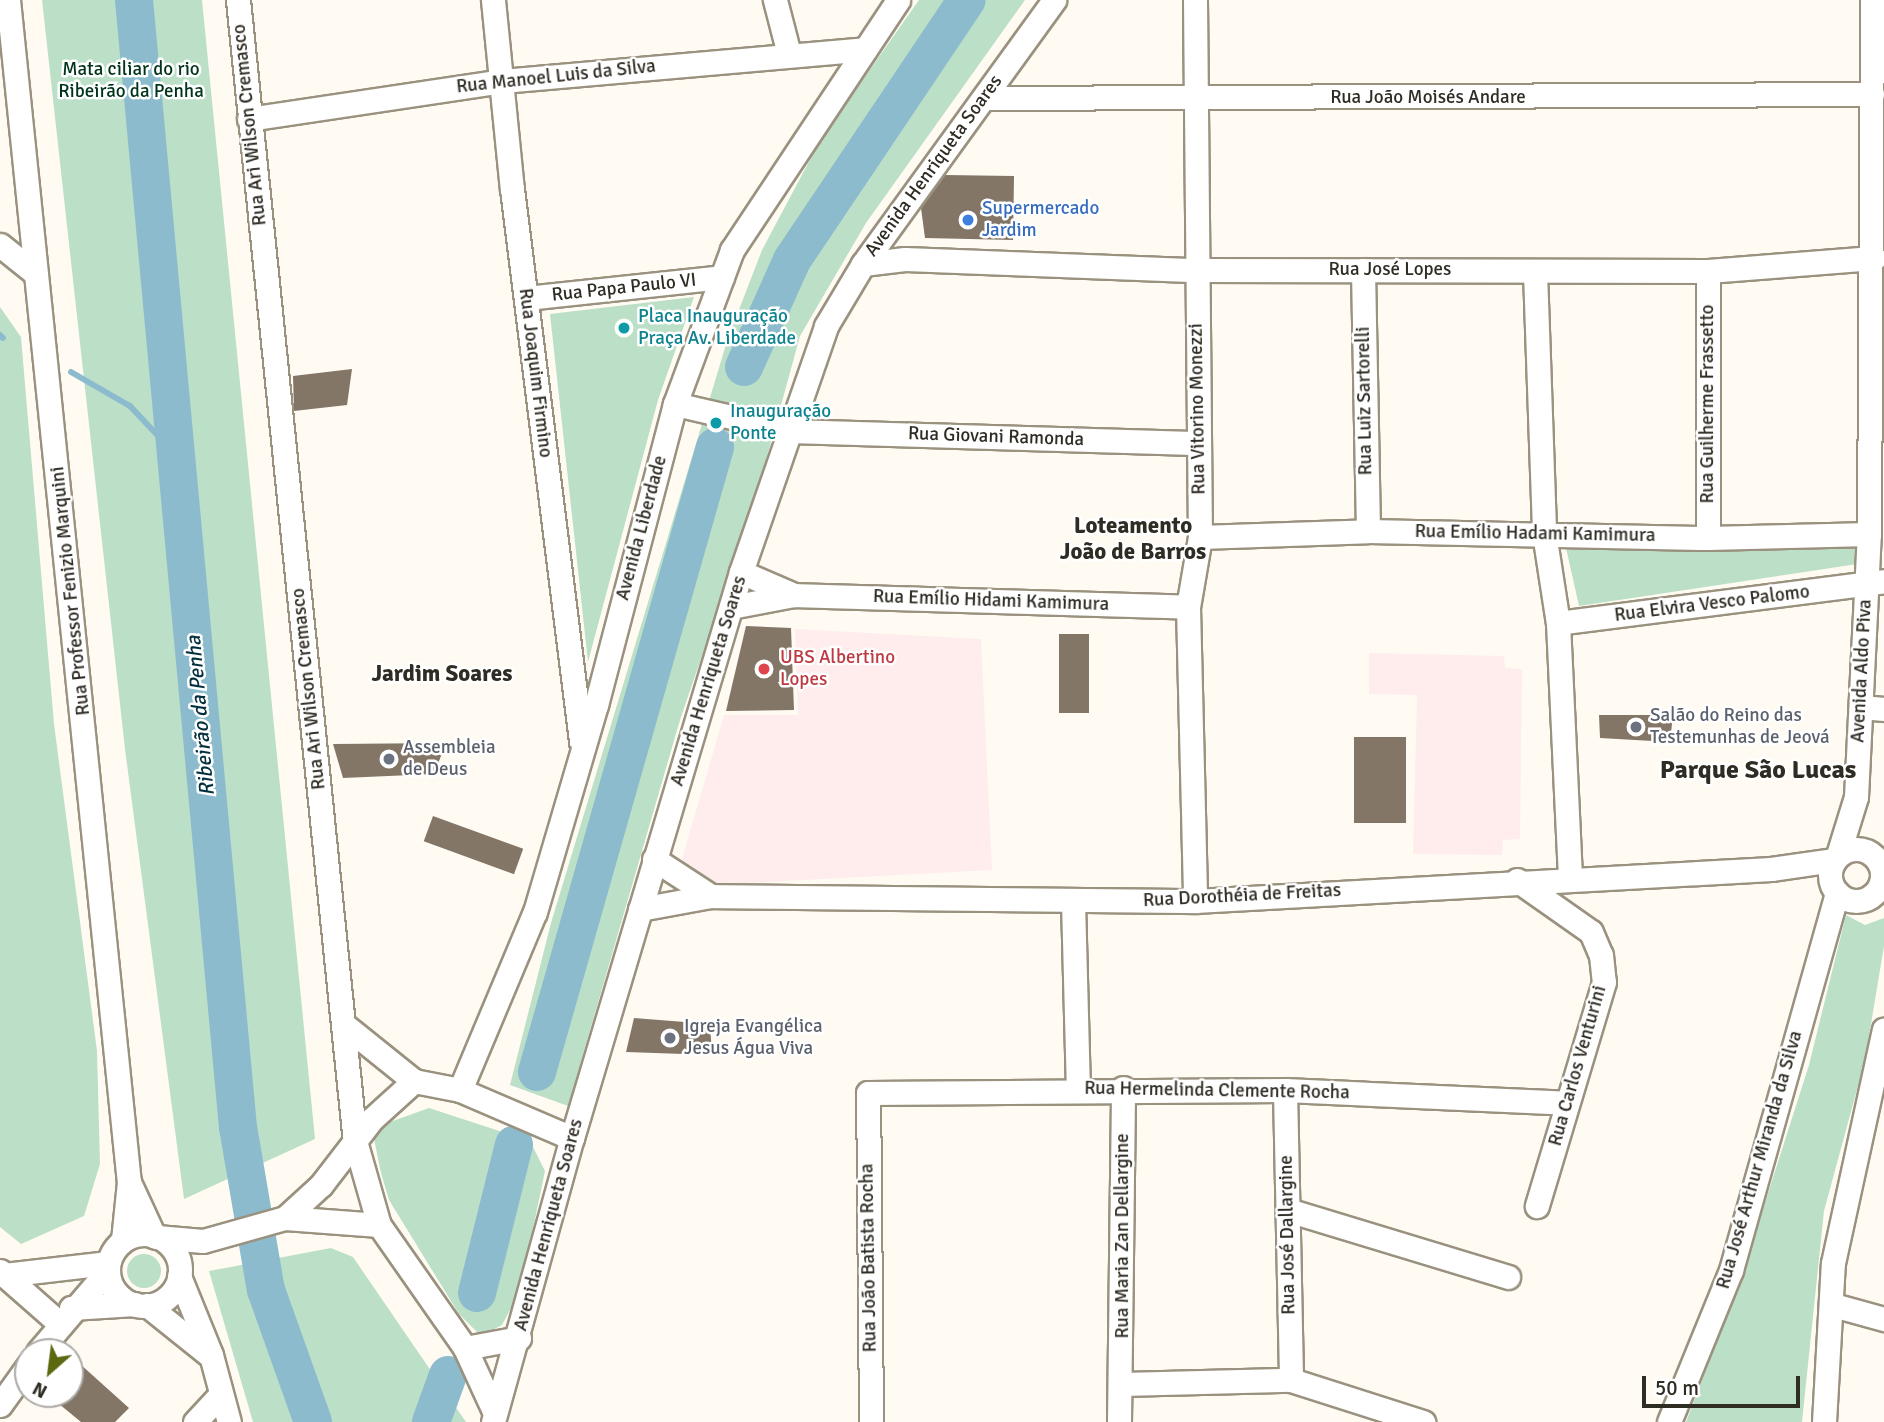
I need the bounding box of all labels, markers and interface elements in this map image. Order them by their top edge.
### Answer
street label: Rua Ari Wilson Cremasco [228,23,272,227]
street label: Rua Manoel Luis da Silva [455,55,657,99]
park label: Mata ciliar do rio Ribeirão da Penha [58,59,204,103]
street label: Avenida Henriqueta Soares [861,71,1007,261]
street label: Rua João Moisés Andare [1330,87,1526,109]
place label: Supermercado Jardim [982,198,1099,242]
marker: Supermercado Jardim [960,212,976,228]
street label: Rua José Lopes [1329,259,1451,281]
street label: Rua Papa Paulo VI [551,269,697,307]
street label: Rua Joaquim Firmino [513,287,557,459]
street label: Rua Guilherme Frassetto [1697,304,1719,504]
place label: Placa Inauguração Praça Av. Liberdade [638,306,796,350]
marker: Placa Inauguração Praça Av. Liberdade [616,320,632,336]
street label: Rua Vitorino Monezzi [1185,323,1211,495]
street label: Rua Luiz Sartorelli [1352,326,1378,476]
place label: Inauguração Ponte [730,401,831,445]
marker: Inauguração Ponte [708,415,724,431]
street label: Rua Giovani Ramonda [908,423,1084,451]
street label: Avenida Liberdade [612,453,672,603]
street label: Rua Professor Fenizio Marquini [47,465,95,717]
district label: Loteamento João de Barros [1060,512,1206,566]
street label: Rua Emílio Hadami Kamimura [1414,521,1656,547]
street label: Avenida Henriqueta Soares [666,573,752,789]
street label: Rua Elvira Vesco Palomo [1613,581,1811,627]
street label: Rua Emílio Hidami Kamimura [872,585,1110,617]
street label: Rua Ari Wilson Cremasco [287,587,331,791]
street label: Avenida Aldo Piva [1847,599,1877,743]
water label: Ribeirão da Penha [180,635,220,797]
place label: UBS Albertino Lopes [780,647,895,691]
marker: UBS Albertino Lopes [754,659,774,679]
district label: Jardim Soares [372,660,512,688]
place label: Salão do Reino das Testemunhas de Jeová [1650,705,1830,749]
marker: Salão do Reino das Testemunhas de Jeová [1628,719,1644,735]
place label: Assembleia de Deus [403,737,496,781]
marker: Assembleia de Deus [381,751,397,767]
district label: Parque São Lucas [1660,755,1856,787]
street label: Rua Dorothéia de Freitas [1142,879,1342,913]
street label: Rua Carlos Venturini [1544,983,1612,1149]
place label: Igreja Evangélica Jesus Água Viva [684,1016,823,1060]
street label: Rua José Arthur Miranda da Silva [1712,1028,1808,1292]
marker: Igreja Evangélica Jesus Água Viva [662,1030,678,1046]
street label: Rua Hermelinda Clemente Rocha [1084,1077,1350,1105]
street label: Avenida Henriqueta Soares [510,1116,588,1334]
street label: Rua Maria Zan Dellargine [1112,1133,1134,1339]
street label: Rua José Dallargine [1275,1155,1301,1315]
street label: Rua João Batista Rocha [856,1163,882,1353]
north arrow [14,1338,84,1408]
scale bar [1646,1362,1804,1406]
text: 50 m [1655,1375,1699,1401]
text: N [29,1376,52,1403]

